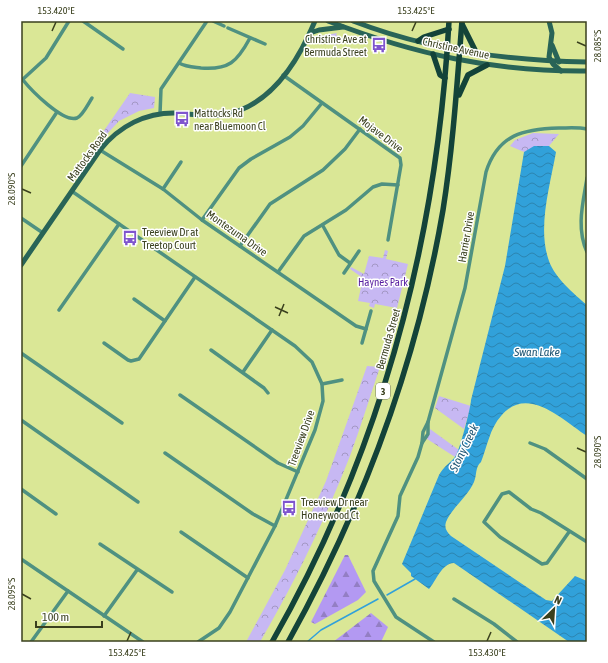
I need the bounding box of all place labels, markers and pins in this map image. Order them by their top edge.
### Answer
place label: Christine Ave at Bermuda Street [304,33,367,58]
bus stop icon: Christine Ave at Bermuda Street [370,36,388,54]
place label: Mattocks Rd near Bluemoon Cl [194,107,266,132]
bus stop icon: Mattocks Rd near Bluemoon Cl [173,110,191,128]
place label: Treeview Dr at Treetop Court [142,226,198,251]
bus stop icon: Treeview Dr at Treetop Court [121,229,139,247]
place label: Treeview Dr near Honeywood Ct [301,496,369,521]
bus stop icon: Treeview Dr near Honeywood Ct [280,499,298,517]

